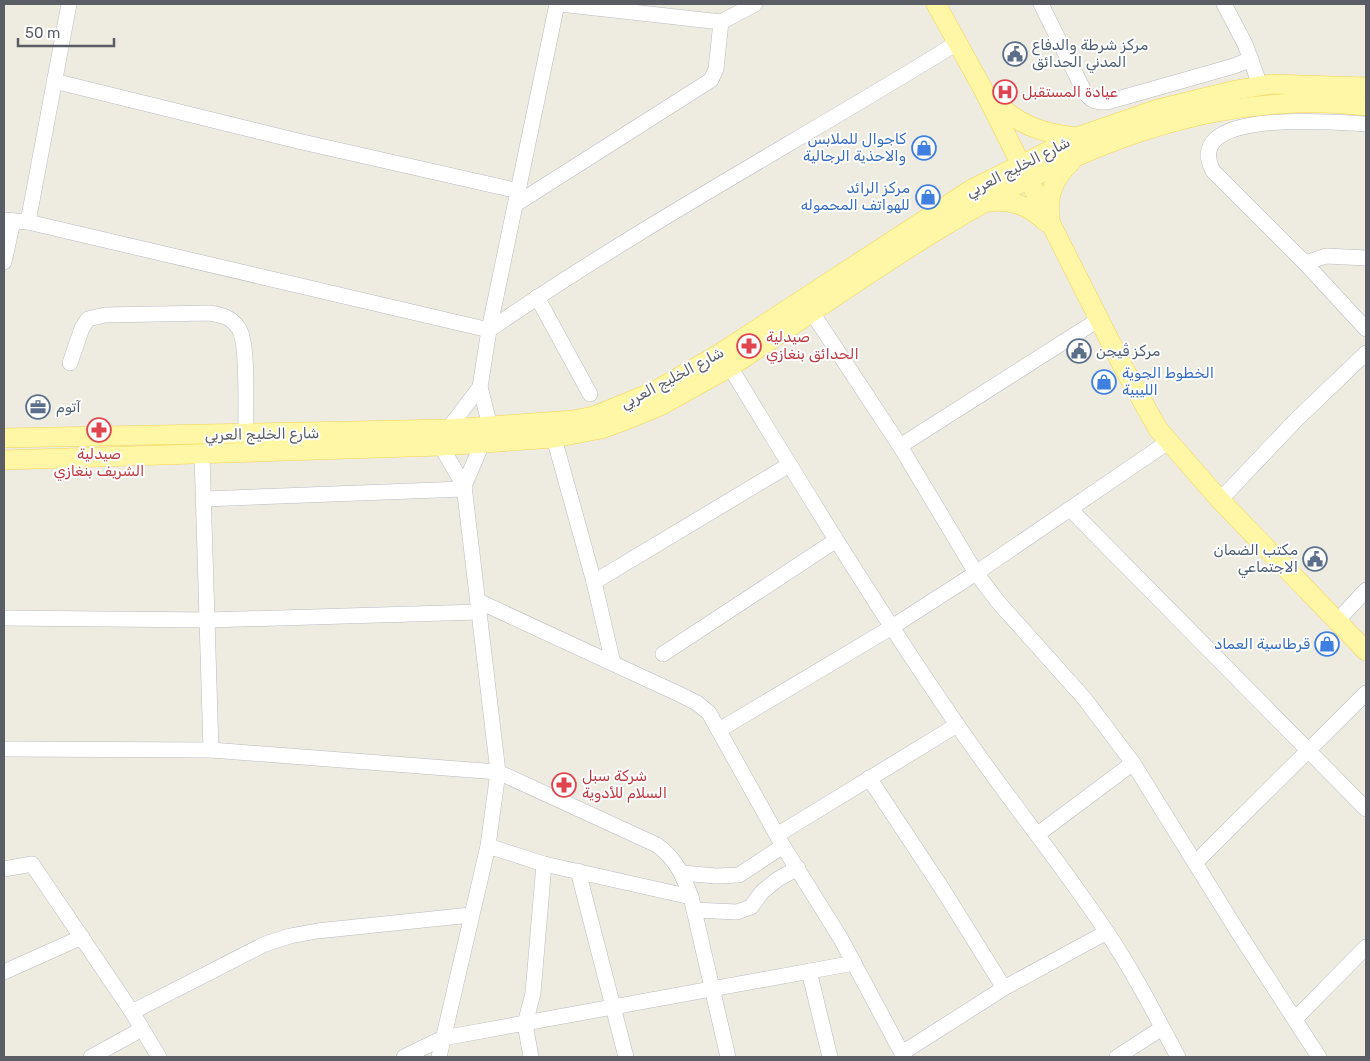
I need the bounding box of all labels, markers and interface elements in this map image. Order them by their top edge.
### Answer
scale bar [18,15,114,47]
text: 50 m [25,24,60,42]
place label: مركز شرطة والدفاع المدني الحدائق [1032,36,1148,74]
public building icon: مركز شرطة والدفاع المدني الحدائق [1002,41,1028,67]
hospital icon: عيادة المستقبل [992,79,1018,105]
place label: عيادة المستقبل [1022,83,1118,101]
place label: كاجوال للملابس والاحذية الرجالية [803,130,906,166]
street label: شارع الخليج العربي [963,133,1075,204]
shop icon: كاجوال للملابس والاحذية الرجالية [911,135,937,161]
place label: مركز الرائد للهواتف المحموله [801,179,910,214]
shop icon: مركز الرائد للهواتف المحموله [915,184,941,210]
place label: صيدلية الحدائق بنغازي [766,328,859,364]
pharmacy icon: صيدلية الحدائق بنغازي [736,333,762,359]
public building icon: مركز ڤيجن [1066,338,1092,364]
place label: مركز ڤيجن [1096,342,1160,360]
street label: شارع الخليج العربي [617,343,728,416]
place label: الخطوط الجوية الليبية [1122,364,1214,399]
shop icon: الخطوط الجوية الليبية [1091,369,1117,395]
office icon: آتوم [25,394,51,420]
place label: آتوم [56,398,81,417]
pharmacy icon: صيدلية الشريف بنغازي [86,417,112,443]
street label: شارع الخليج العربي [204,424,320,447]
place label: صيدلية الشريف بنغازي [54,445,144,481]
place label: مكتب الضمان الاجتماعي [1214,541,1298,579]
public building icon: مكتب الضمان الاجتماعي [1302,546,1328,572]
shop icon: قرطاسية العماد [1314,631,1340,657]
place label: قرطاسية العماد [1214,635,1310,653]
place label: شركة سبل السلام للأدوية [582,767,667,803]
pharmacy icon: شركة سبل السلام للأدوية [551,772,577,798]

